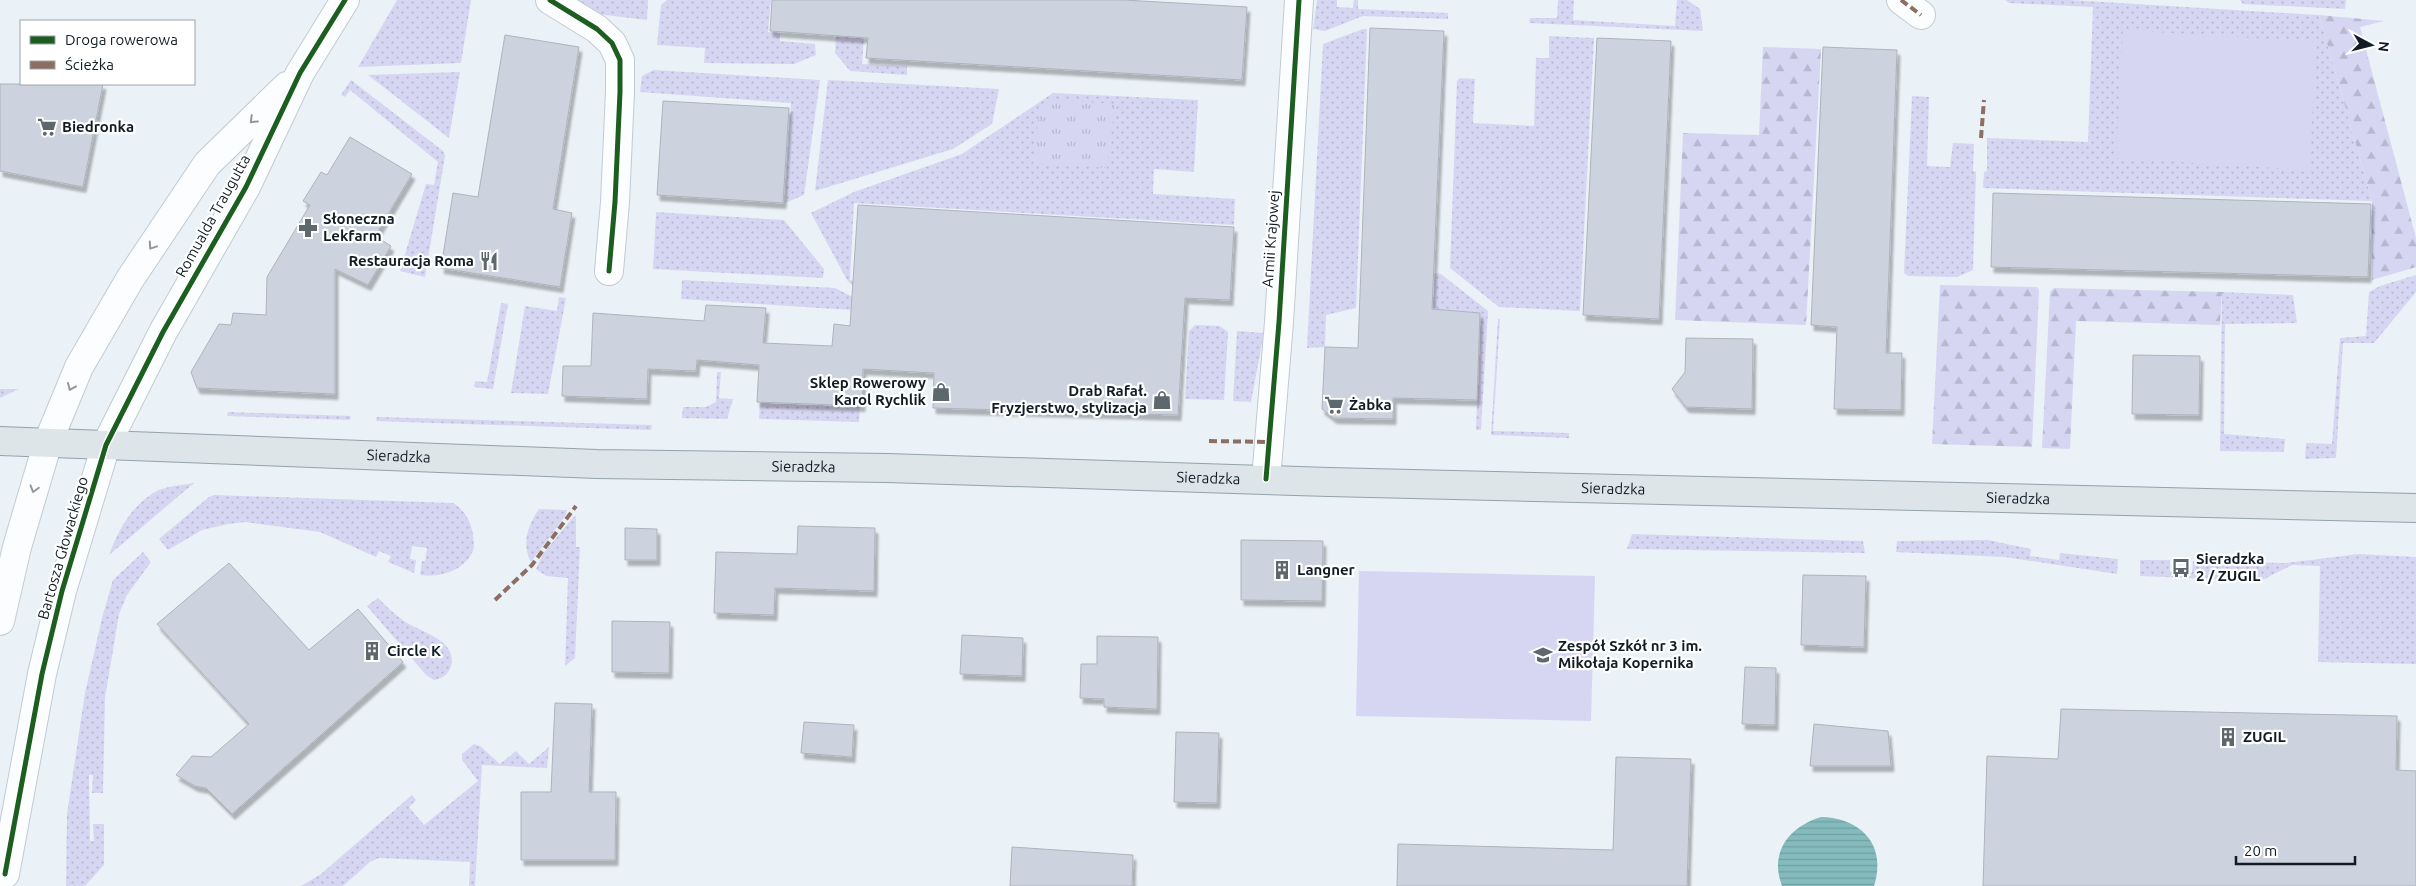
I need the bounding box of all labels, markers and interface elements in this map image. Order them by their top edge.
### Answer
legend [20,20,195,85]
north arrow [2346,20,2396,70]
text: Droga rowerowa [65,31,178,48]
text: N [2375,40,2392,53]
text: Ścieżka [65,56,114,73]
one-way arrow [249,114,258,123]
supermarket icon: Biedronka [36,116,58,138]
place label: Biedronka [62,118,134,135]
street label: Romualda Traugutta [172,151,253,280]
street label: Armii Krajowej [1259,190,1282,288]
place label: Słoneczna Lekfarm [323,210,395,244]
pharmacy icon: Słoneczna Lekfarm [297,217,319,239]
one-way arrow [149,240,158,250]
restaurant icon: Restauracja Roma [478,250,500,272]
place label: Restauracja Roma [348,252,474,269]
place label: Sklep Rowerowy Karol Rychlik [810,374,927,408]
shop icon: Sklep Rowerowy Karol Rychlik [930,381,952,403]
one-way arrow [67,382,77,391]
place label: Drab Rafał. Fryzjerstwo, stylizacja [991,382,1147,416]
shop icon: Drab Rafał. Fryzjerstwo, stylizacja [1151,389,1173,411]
supermarket icon: Żabka [1323,394,1345,416]
place label: Żabka [1349,396,1392,413]
street label: Sieradzka [366,446,431,466]
street label: Sieradzka [771,457,836,475]
street label: Sieradzka [1176,468,1241,487]
street label: Bartosza Głowackiego [34,474,91,621]
street label: Sieradzka [1581,479,1646,498]
one-way arrow [29,485,40,494]
street label: Sieradzka [1986,489,2050,507]
place label: Sieradzka 2 / ZUGIL [2196,550,2264,584]
bus stop icon: Sieradzka 2 / ZUGIL [2170,557,2192,579]
building icon: Langner [1271,559,1293,581]
place label: Langner [1297,561,1356,578]
place label: Zespół Szkół nr 3 im. Mikołaja Kopernika [1558,637,1702,671]
building icon: Circle K [361,640,383,662]
place label: Circle K [387,642,441,659]
school or university icon: Zespół Szkół nr 3 im. Mikołaja Kopernika [1532,644,1554,666]
building icon: ZUGIL [2217,726,2239,748]
place label: ZUGIL [2243,728,2286,745]
scale bar [2236,834,2355,866]
text: 20 m [2244,842,2277,859]

